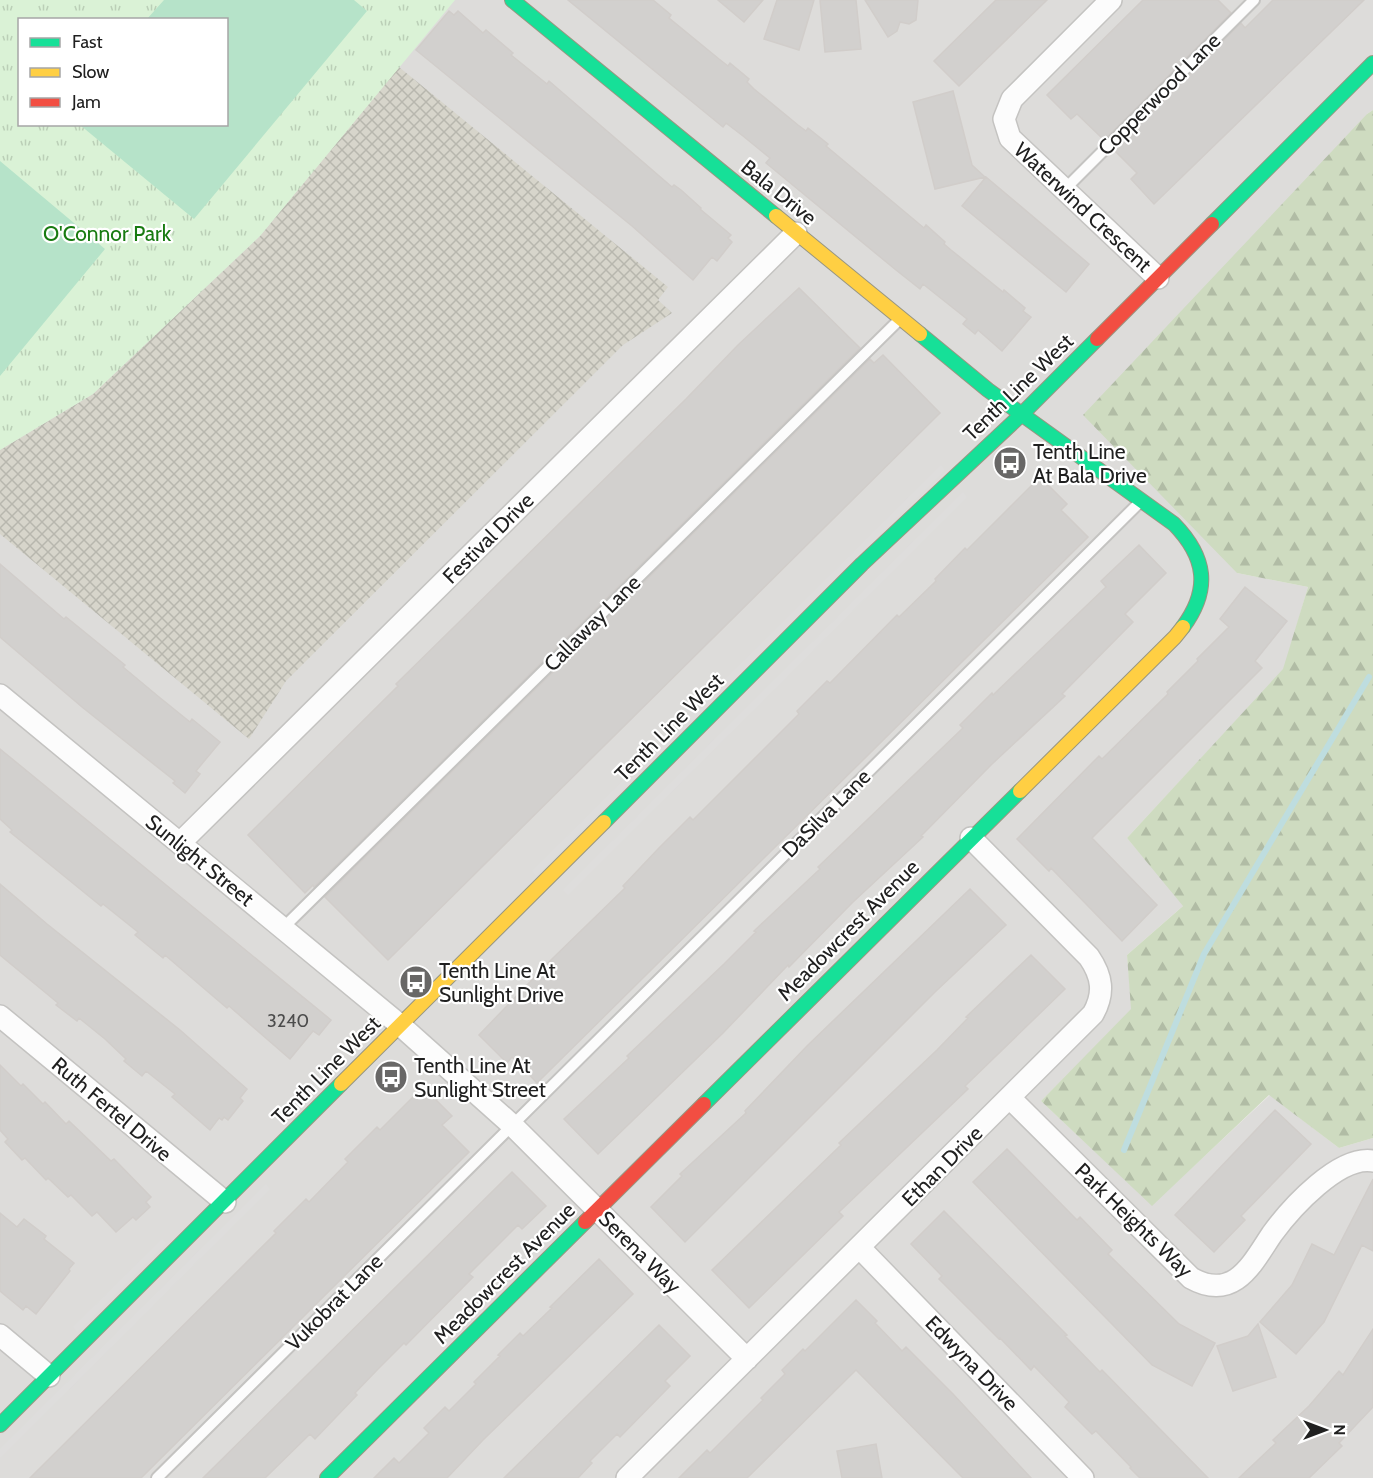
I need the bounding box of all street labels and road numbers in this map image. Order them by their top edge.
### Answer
street label: Copperwood Lane [1093,27,1226,160]
street label: Waterwind Crescent [1009,137,1157,277]
street label: Bala Drive [736,154,822,230]
street label: Tenth Line West [958,328,1078,446]
street label: Festival Drive [437,487,539,589]
street label: Callaway Lane [539,569,646,676]
street label: Tenth Line West [610,668,728,786]
street label: DaSilva Lane [777,763,876,862]
street label: Sunlight Street [141,809,259,911]
street label: Meadowcrest Avenue [772,854,924,1006]
street label: Tenth Line West [267,1011,385,1129]
street label: Ruth Fertel Drive [47,1052,177,1166]
street label: Ethan Drive [897,1120,988,1211]
street label: Park Heights Way [1070,1158,1198,1283]
street label: Meadowcrest Avenue [428,1197,580,1349]
street label: Serena Way [594,1206,687,1299]
street label: Vukobrat Lane [280,1248,388,1356]
street label: Edwyna Drive [920,1310,1024,1416]

